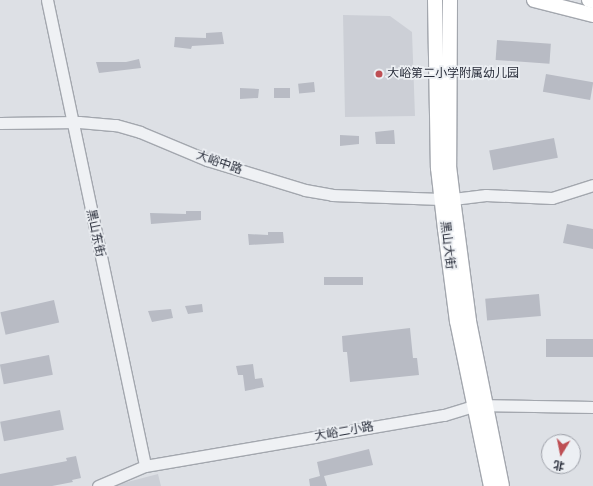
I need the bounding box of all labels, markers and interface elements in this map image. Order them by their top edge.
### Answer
place label: 大峪第二小学附属幼儿园 [387,67,519,81]
marker: 大峪第二小学附属幼儿园 [374,69,384,79]
street label: 大峪中路 [194,148,244,178]
street label: 黑山东街 [83,208,107,258]
street label: 黑山大街 [437,220,457,270]
street label: 大峪二小路 [313,420,375,444]
north arrow [541,434,581,474]
text: 北 [552,458,566,473]

